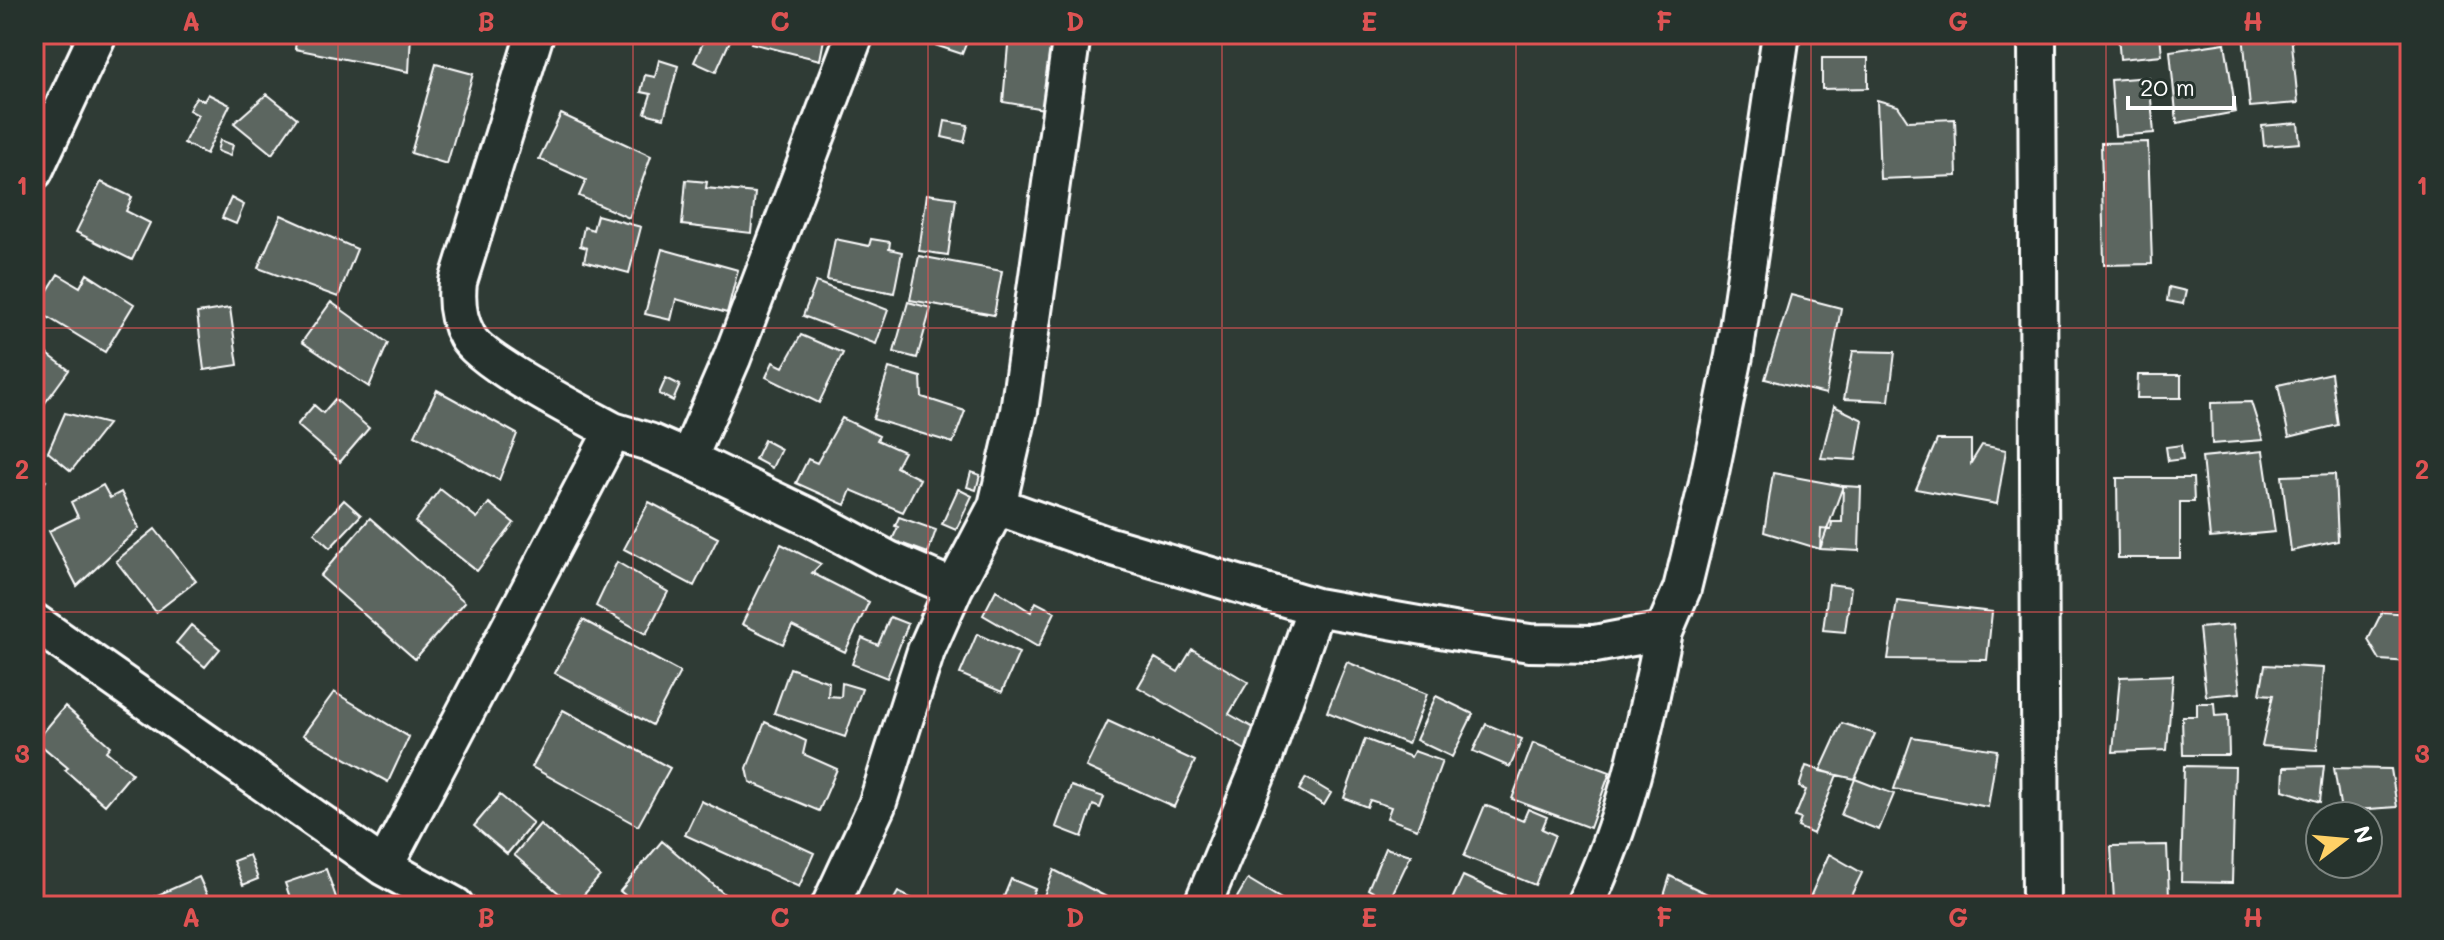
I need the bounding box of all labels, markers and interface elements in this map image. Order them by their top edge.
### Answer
text: A [182,4,200,38]
text: B [477,4,495,38]
text: C [770,4,790,38]
text: D [1066,4,1084,38]
text: E [1361,4,1377,38]
text: F [1656,4,1672,38]
text: G [1948,4,1968,38]
text: H [2243,4,2263,38]
scale bar [2128,60,2234,110]
text: 20 m [2140,71,2195,102]
text: 1 [16,168,28,202]
text: 1 [2416,168,2428,202]
text: 2 [15,452,29,486]
text: 2 [2415,452,2429,486]
text: 3 [14,736,30,770]
text: 3 [2414,736,2430,770]
north arrow [2304,800,2384,880]
text: N [2347,822,2380,846]
text: A [182,900,200,934]
text: B [477,900,495,934]
text: C [770,900,790,934]
text: D [1066,900,1084,934]
text: E [1361,900,1377,934]
text: F [1656,900,1672,934]
text: G [1948,900,1968,934]
text: H [2243,900,2263,934]

